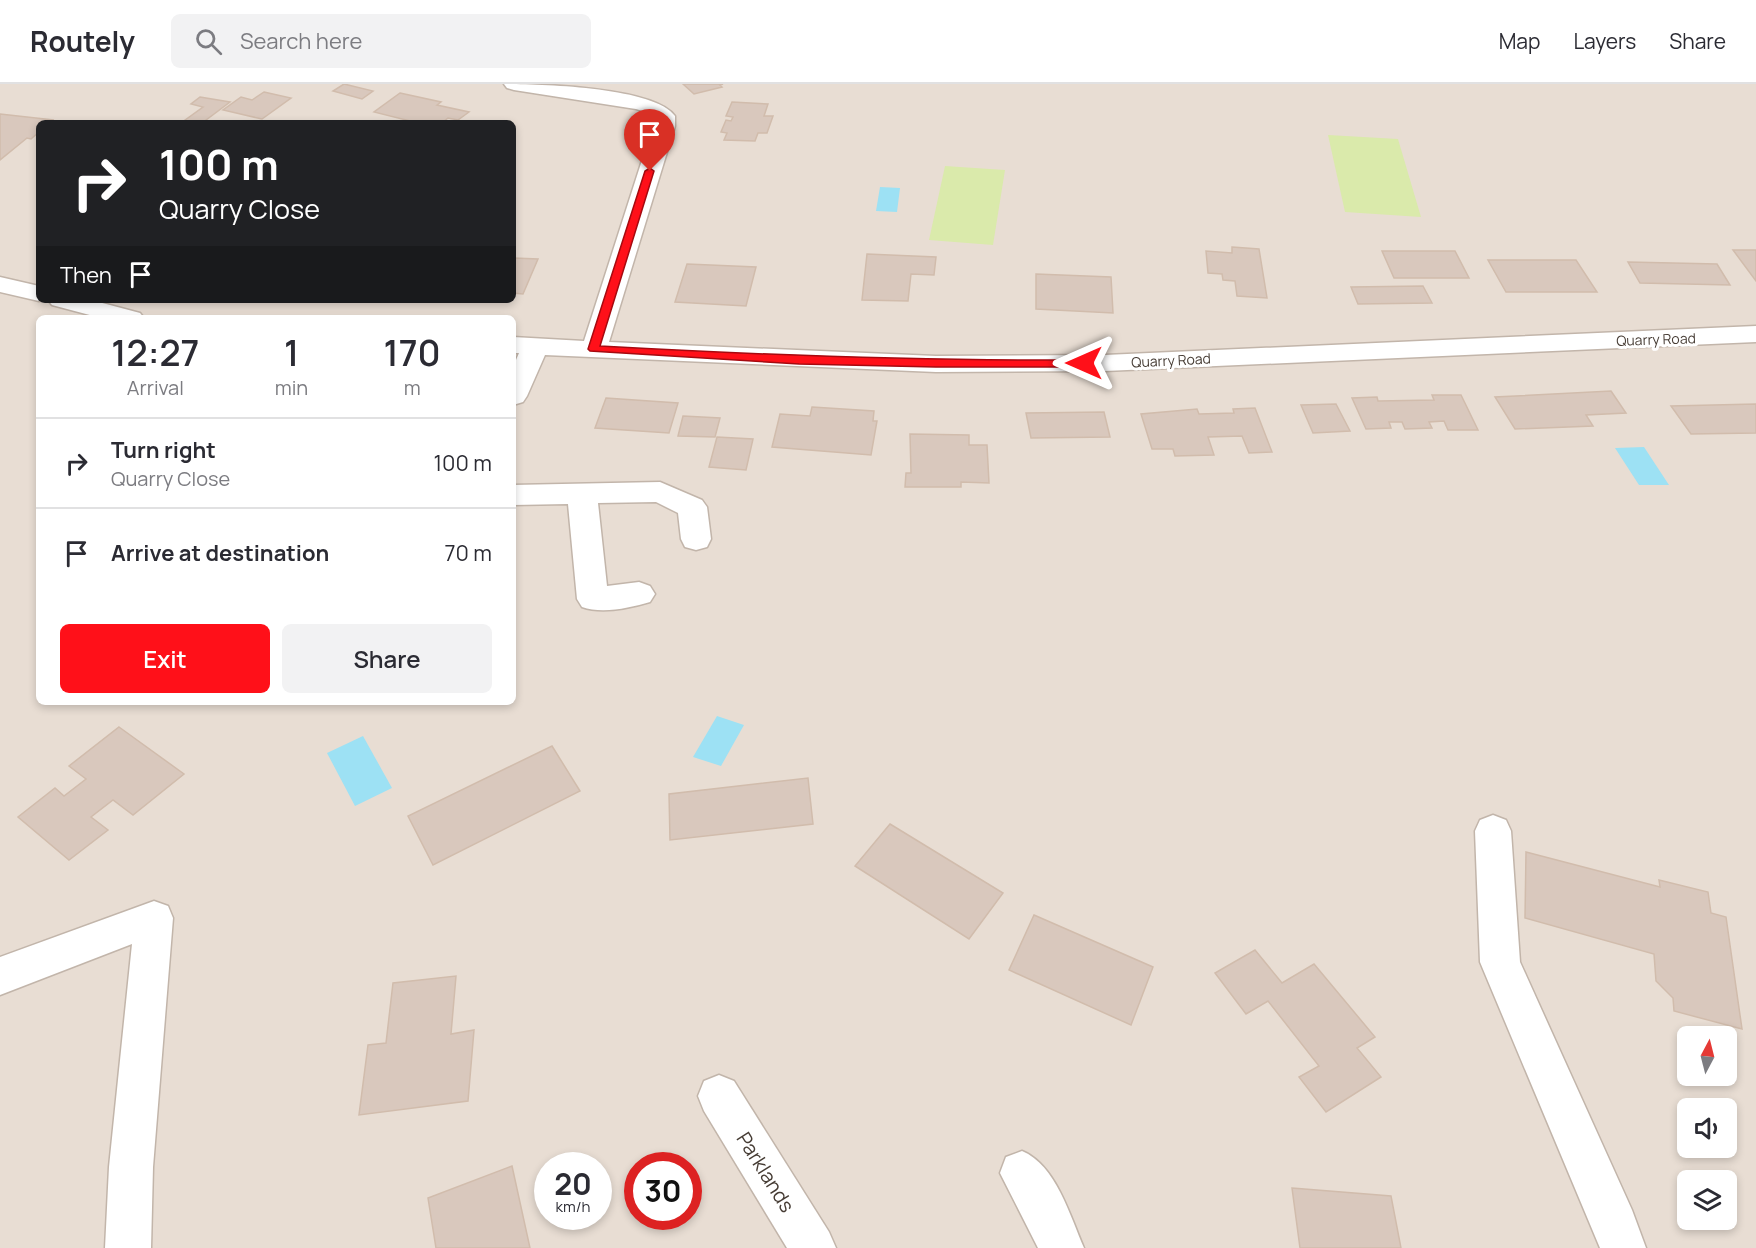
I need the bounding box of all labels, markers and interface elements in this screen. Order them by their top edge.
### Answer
search box [171,14,591,68]
text: Routely [30,22,135,60]
icon: search [192,25,225,58]
text: Search here [240,26,362,56]
text: Map [1499,27,1540,55]
text: Layers [1573,27,1636,55]
text: Share [1669,27,1726,55]
pin [624,109,675,171]
icon: arrive [633,118,666,151]
text: 100 m [159,135,279,193]
icon: right [60,144,138,222]
text: Quarry Close [159,190,320,227]
icon: arrive [124,258,157,291]
text: Then [60,260,112,290]
text: 12:27 [111,328,199,377]
text: 1 [284,328,299,377]
text: 170 [384,328,441,377]
street label: Quarry Road [1616,328,1696,350]
position arrow [1052,331,1116,395]
street label: Quarry Road [1131,348,1211,372]
text: Arrival [127,374,184,401]
text: min [275,374,308,401]
text: m [404,374,421,401]
text: Turn right [111,435,216,465]
icon: right [60,447,93,480]
text: 100 m [434,448,492,478]
text: Quarry Close [111,465,230,492]
icon: arrive [60,537,93,570]
text: Arrive at destination [111,538,329,568]
text: 70 m [444,538,492,568]
button: Exit [60,624,270,693]
button: Share [282,624,492,693]
north arrow [1677,1026,1737,1086]
map controls [1677,1026,1737,1230]
button: sound [1677,1098,1737,1158]
street label: Parklands [731,1127,801,1217]
speed limit sign: 30 [624,1152,702,1230]
text: 20 [554,1163,592,1204]
button: layers [1677,1170,1737,1230]
text: km/h [556,1196,590,1217]

